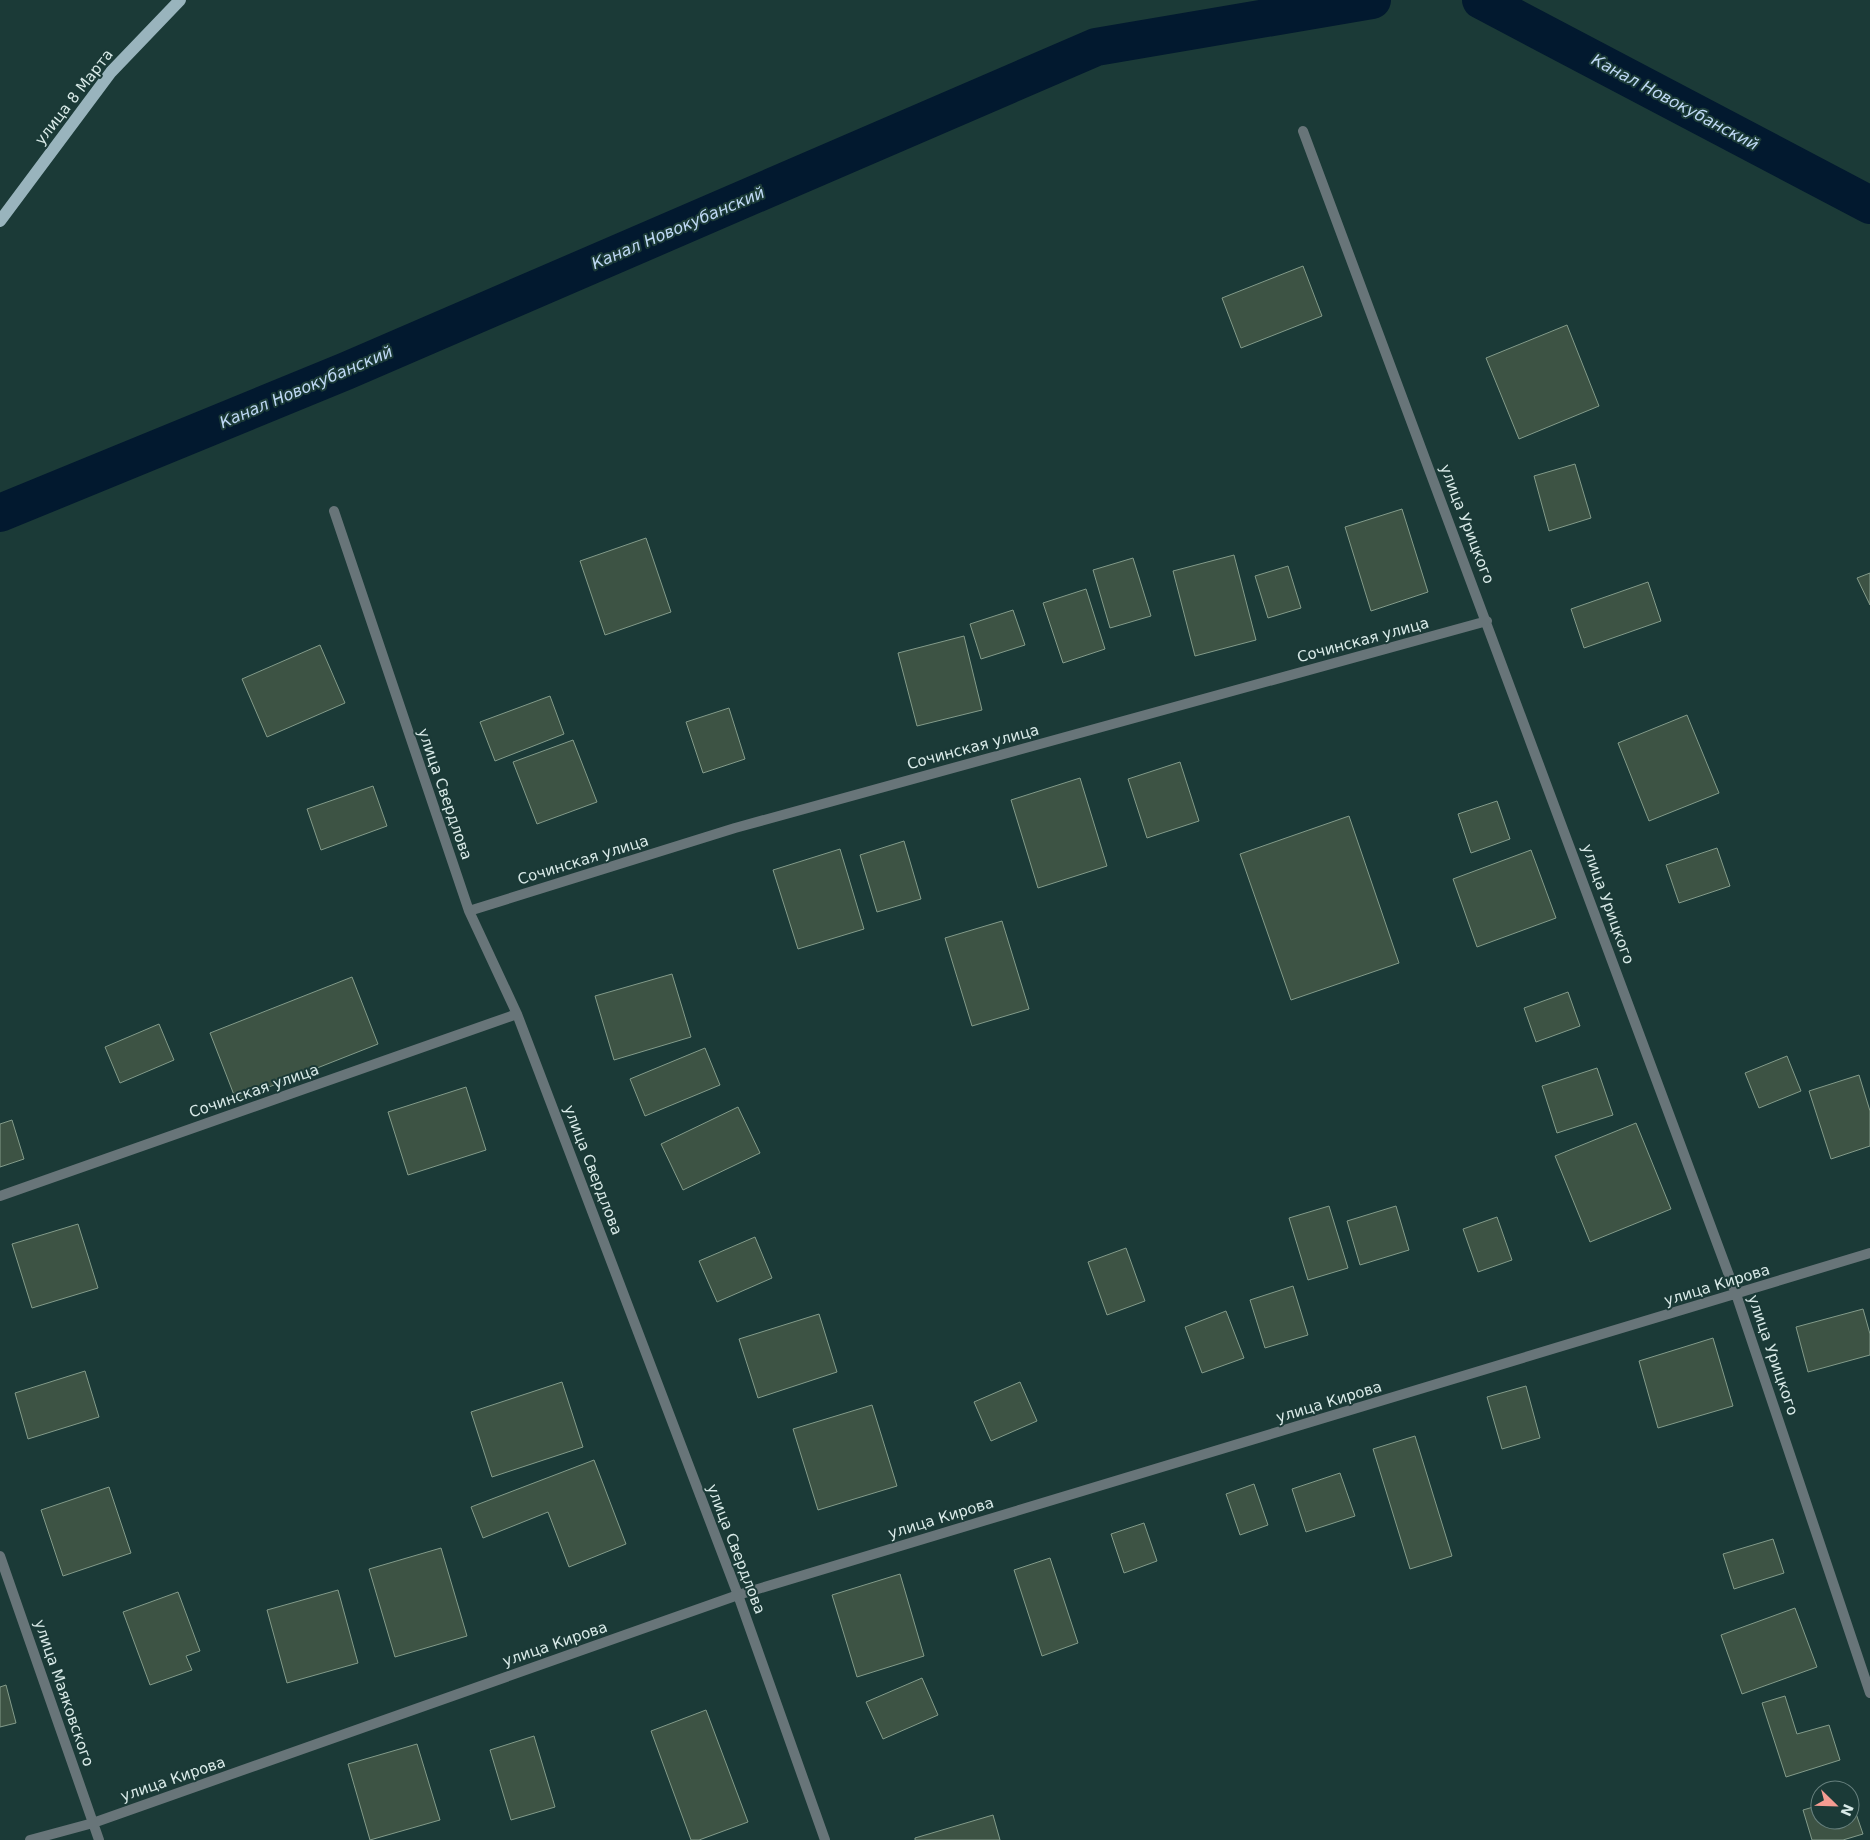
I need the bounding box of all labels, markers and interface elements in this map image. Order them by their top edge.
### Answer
street label: улица 8 Марта [31,46,117,148]
water label: Канал Новокубанский [1588,50,1762,154]
water label: Канал Новокубанский [589,183,767,273]
water label: Канал Новокубанский [217,342,395,432]
street label: улица Урицкого [1436,462,1498,586]
street label: Сочинская улица [1295,614,1431,666]
street label: Сочинская улица [905,721,1041,773]
street label: улица Свердлова [414,726,476,862]
street label: Сочинская улица [515,832,651,888]
street label: улица Урицкого [1578,842,1638,966]
street label: Сочинская улица [187,1060,321,1122]
street label: улица Свердлова [560,1103,626,1237]
street label: улица Кирова [1662,1260,1772,1310]
street label: улица Урицкого [1744,1292,1802,1418]
street label: улица Кирова [1274,1377,1384,1427]
street label: улица Свердлова [703,1482,769,1616]
street label: улица Кирова [886,1493,996,1543]
street label: улица Маяковского [30,1617,98,1769]
street label: улица Кирова [500,1618,610,1670]
street label: улица Кирова [118,1753,228,1805]
north arrow [1810,1780,1860,1830]
text: N [1837,1802,1857,1819]

